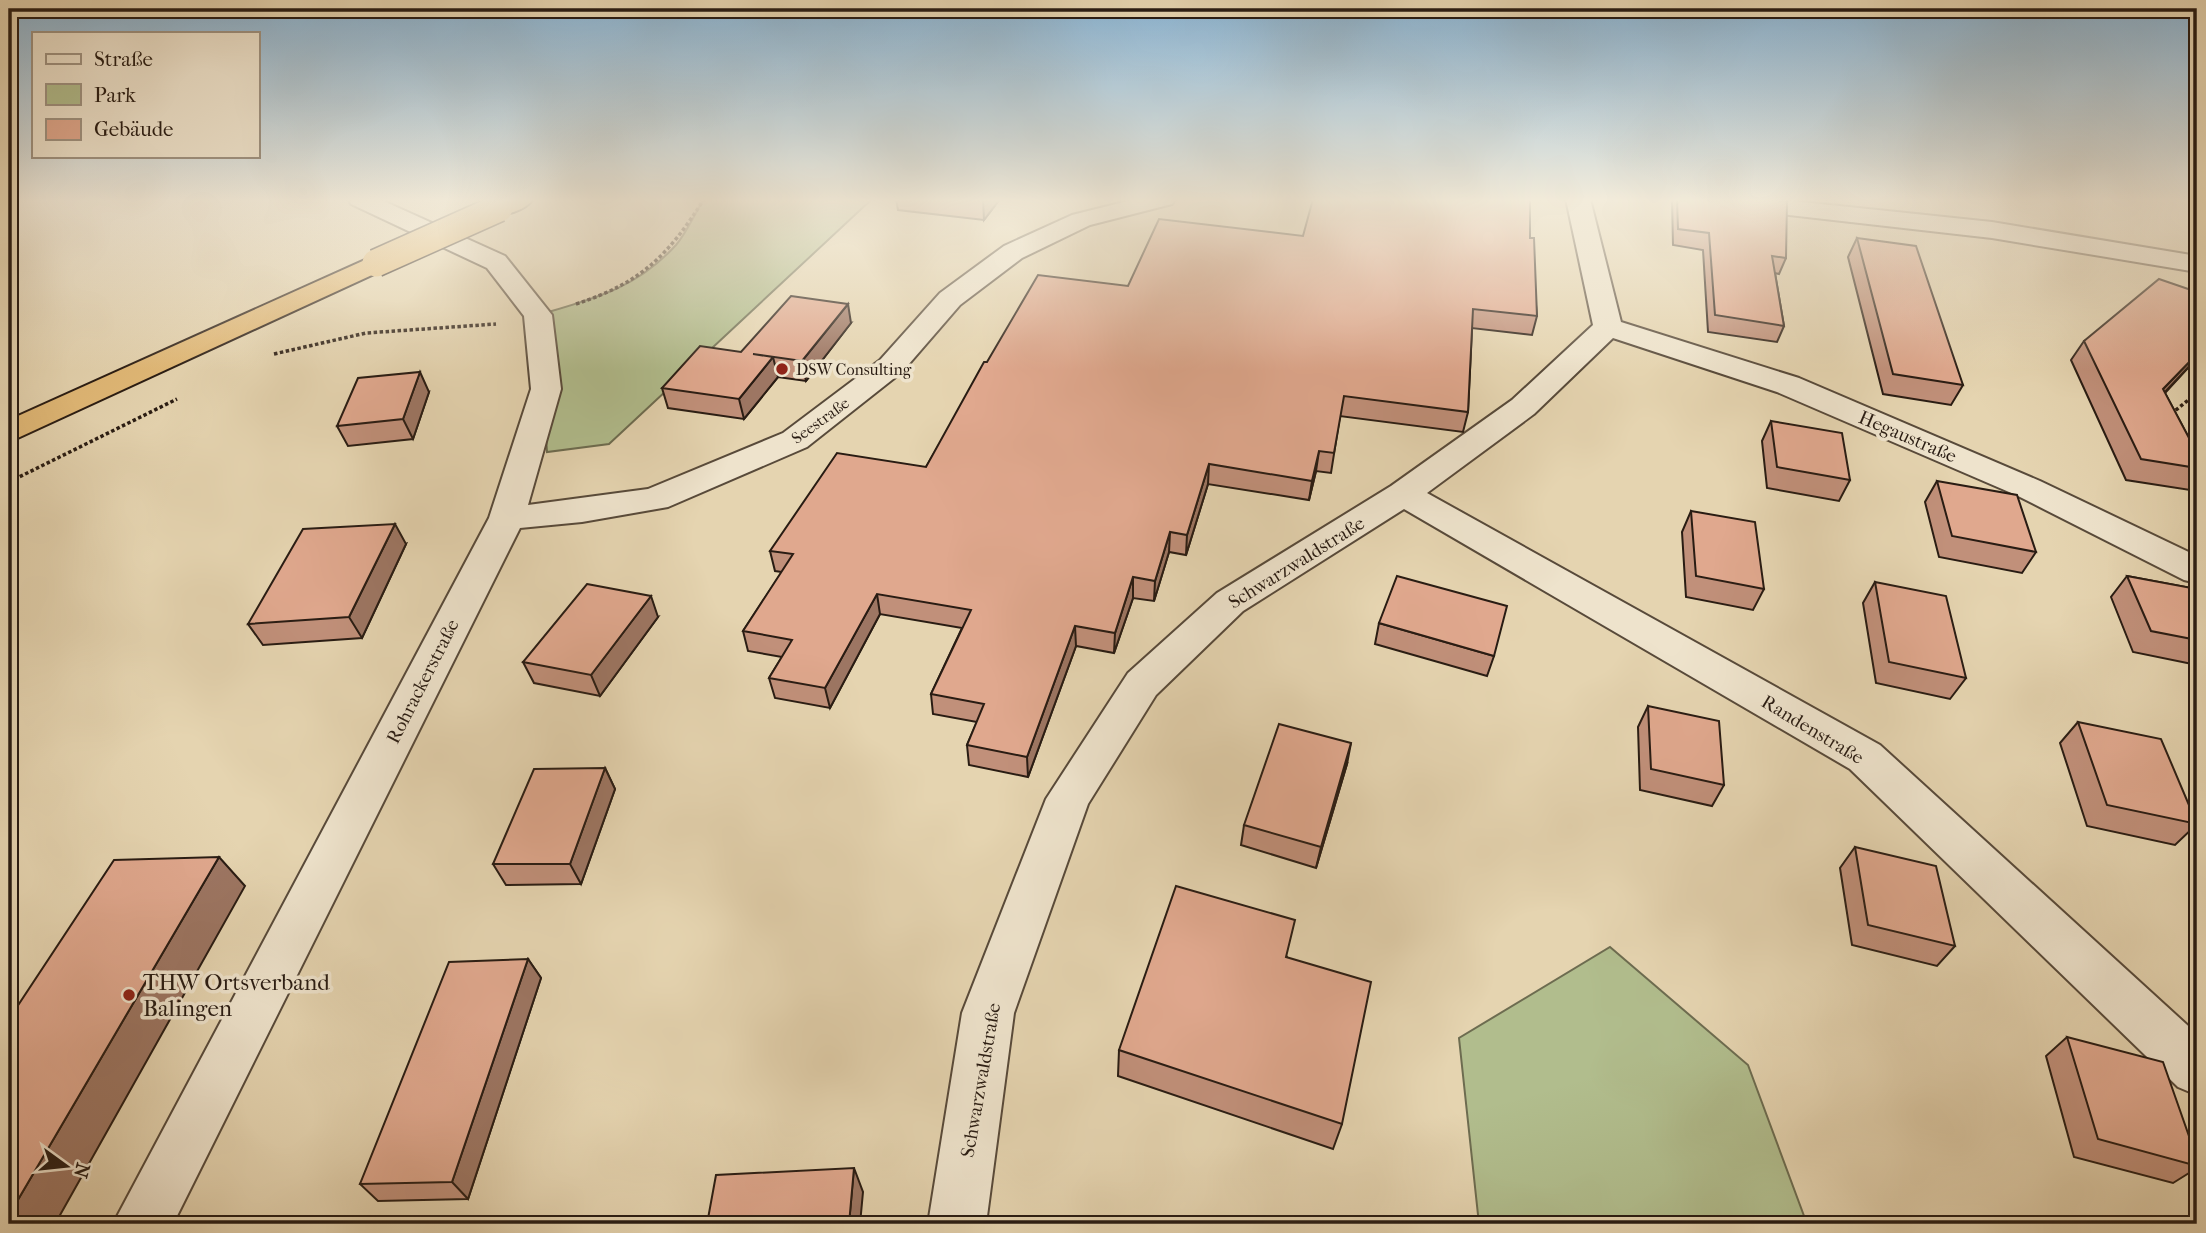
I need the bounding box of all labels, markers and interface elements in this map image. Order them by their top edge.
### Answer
legend [32,32,259,158]
text: Straße [94,47,153,71]
text: Park [94,83,136,107]
text: Gebäude [94,117,174,141]
place label: DSW Consulting [796,360,912,379]
marker: DSW Consulting [774,361,790,377]
street label: Seestraße [788,393,853,448]
street label: Hegaustraße [1855,406,1960,467]
street label: Schwarzwaldstraße [1224,512,1369,614]
street label: Rohrackerstraße [382,616,464,747]
street label: Randenstraße [1757,691,1867,769]
place label: THW Ortsverband Balingen [143,969,330,1022]
marker: THW Ortsverband Balingen [121,987,137,1003]
street label: Schwarzwaldstraße [957,1001,1005,1159]
north arrow [32,1132,102,1202]
text: N [69,1160,94,1181]

